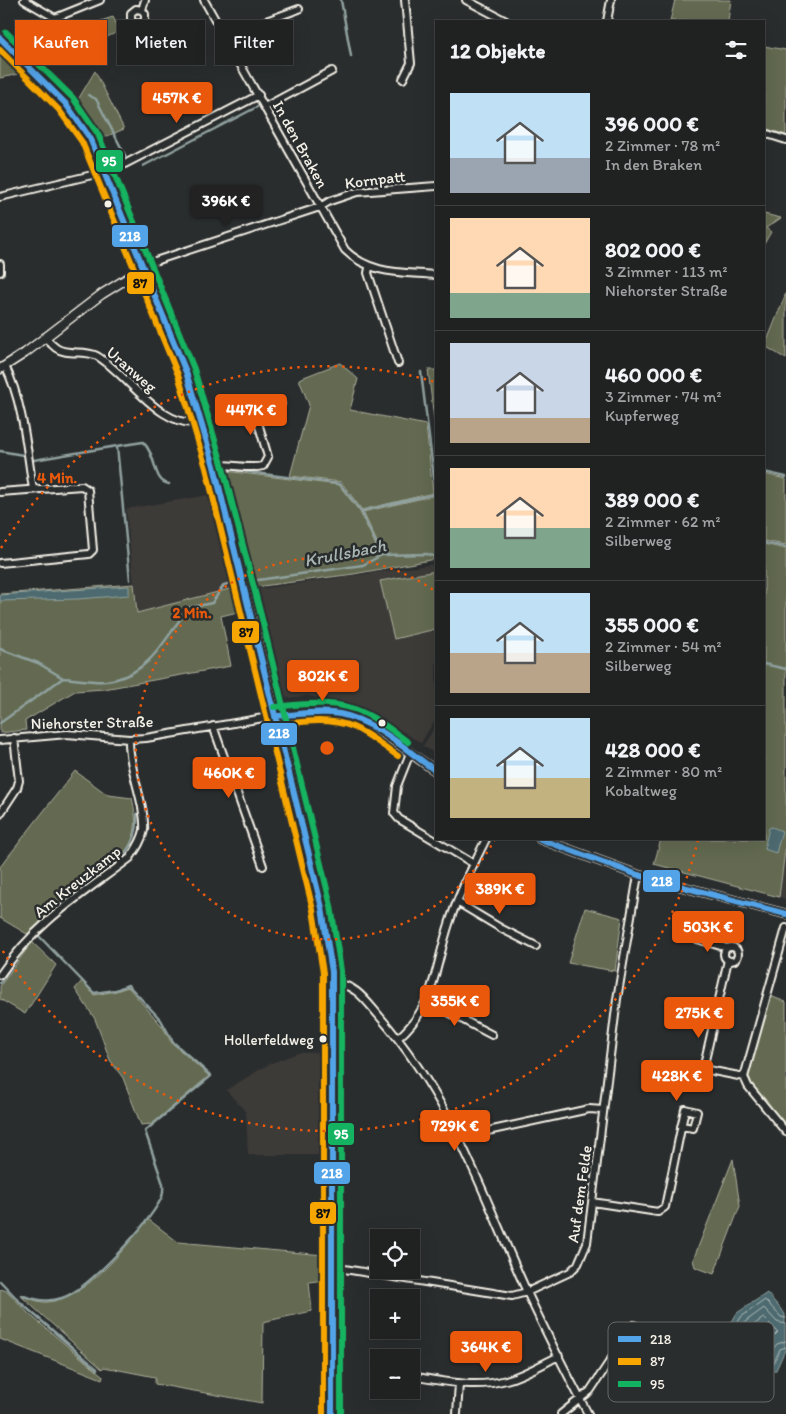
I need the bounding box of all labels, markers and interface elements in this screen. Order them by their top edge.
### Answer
chip: Kaufen [15,20,107,65]
chip: Mieten [117,20,205,65]
chip: Filter [215,20,293,65]
icon: filters [722,36,750,64]
text: 12 Objekte [450,38,546,63]
pin: 457K € [136,82,218,124]
text: 457K € [153,88,201,107]
street label: In den Braken [269,97,332,191]
text: 396 000 € [605,111,699,136]
icon: home [490,113,550,173]
text: 2 Zimmer · 78 m² [605,136,720,155]
line badge: 95 [95,149,124,173]
text: 95 [102,153,117,170]
text: In den Braken [605,155,702,174]
street label: Kornpatt [344,166,406,193]
pin: 396K € [185,184,267,227]
text: 396K € [202,191,250,210]
unlabelled marker [103,199,113,209]
line badge: 218 [111,224,149,248]
text: 218 [119,228,141,245]
text: 802 000 € [605,237,701,262]
icon: home [490,238,550,298]
text: 3 Zimmer · 113 m² [605,262,727,281]
line badge: 87 [126,271,155,295]
text: 87 [133,275,147,292]
text: Niehorster Straße [605,281,728,300]
street label: Uranweg [103,342,161,397]
text: 460 000 € [605,362,702,387]
icon: home [490,363,550,423]
text: 3 Zimmer · 74 m² [605,387,721,406]
pin: 447K € [210,394,292,436]
text: 447K € [226,400,276,419]
text: Kupferweg [605,406,679,425]
text: 4 Min. [37,469,77,487]
text: 389 000 € [605,487,699,512]
icon: home [490,488,550,548]
text: 2 Zimmer · 62 m² [605,512,720,531]
text: Silberweg [605,531,672,550]
water label: Krullsbach [302,534,388,572]
text: 2 Min. [172,604,212,622]
text: 355 000 € [605,612,699,637]
icon: home [490,613,550,673]
line badge: 87 [231,620,260,644]
text: 87 [239,624,253,641]
text: 2 Zimmer · 54 m² [605,637,722,656]
text: Silberweg [605,656,672,675]
pin: 802K € [282,660,364,702]
text: 802K € [298,666,348,685]
street label: Niehorster Straße [31,712,154,733]
unlabelled marker [377,718,387,728]
line badge: 218 [260,722,298,746]
text: 218 [268,725,290,742]
text: 428 000 € [605,737,700,762]
icon: home [490,738,550,798]
centre of rings [318,739,336,757]
pin: 460K € [188,756,270,799]
text: 2 Zimmer · 80 m² [605,762,722,781]
text: 460K € [204,763,254,782]
text: Kobaltweg [605,781,677,800]
street label: Am Kreuzkamp [30,842,125,921]
line badge: 218 [642,869,681,893]
pin: 389K € [459,872,541,915]
text: 218 [651,873,673,890]
text: 389K € [476,879,524,898]
pin: 503K € [667,910,749,953]
text: 503K € [683,917,733,936]
pin: 355K € [414,984,496,1027]
text: 355K € [431,991,479,1010]
pin: 275K € [658,996,740,1039]
text: 275K € [675,1003,723,1022]
place label: Hollerfeldweg [224,1031,314,1049]
marker: Hollerfeldweg [318,1034,328,1044]
pin: 428K € [636,1060,718,1102]
text: 428K € [652,1066,702,1085]
pin: 729K € [414,1110,496,1152]
text: 729K € [431,1116,479,1135]
line badge: 95 [327,1122,355,1146]
text: 95 [334,1126,349,1143]
street label: Auf dem Felde [563,1144,596,1244]
line badge: 218 [313,1161,351,1185]
text: 218 [321,1165,343,1182]
line badge: 87 [309,1201,337,1225]
text: 87 [316,1205,330,1222]
map controls [370,1229,420,1399]
button: locate [370,1229,420,1279]
button: + [370,1289,420,1339]
legend [608,1322,774,1402]
pin: 364K € [445,1330,527,1373]
text: 218 [650,1331,672,1348]
text: 364K € [461,1337,511,1356]
button: − [370,1349,420,1399]
text: 87 [650,1353,665,1370]
text: 95 [650,1376,665,1393]

